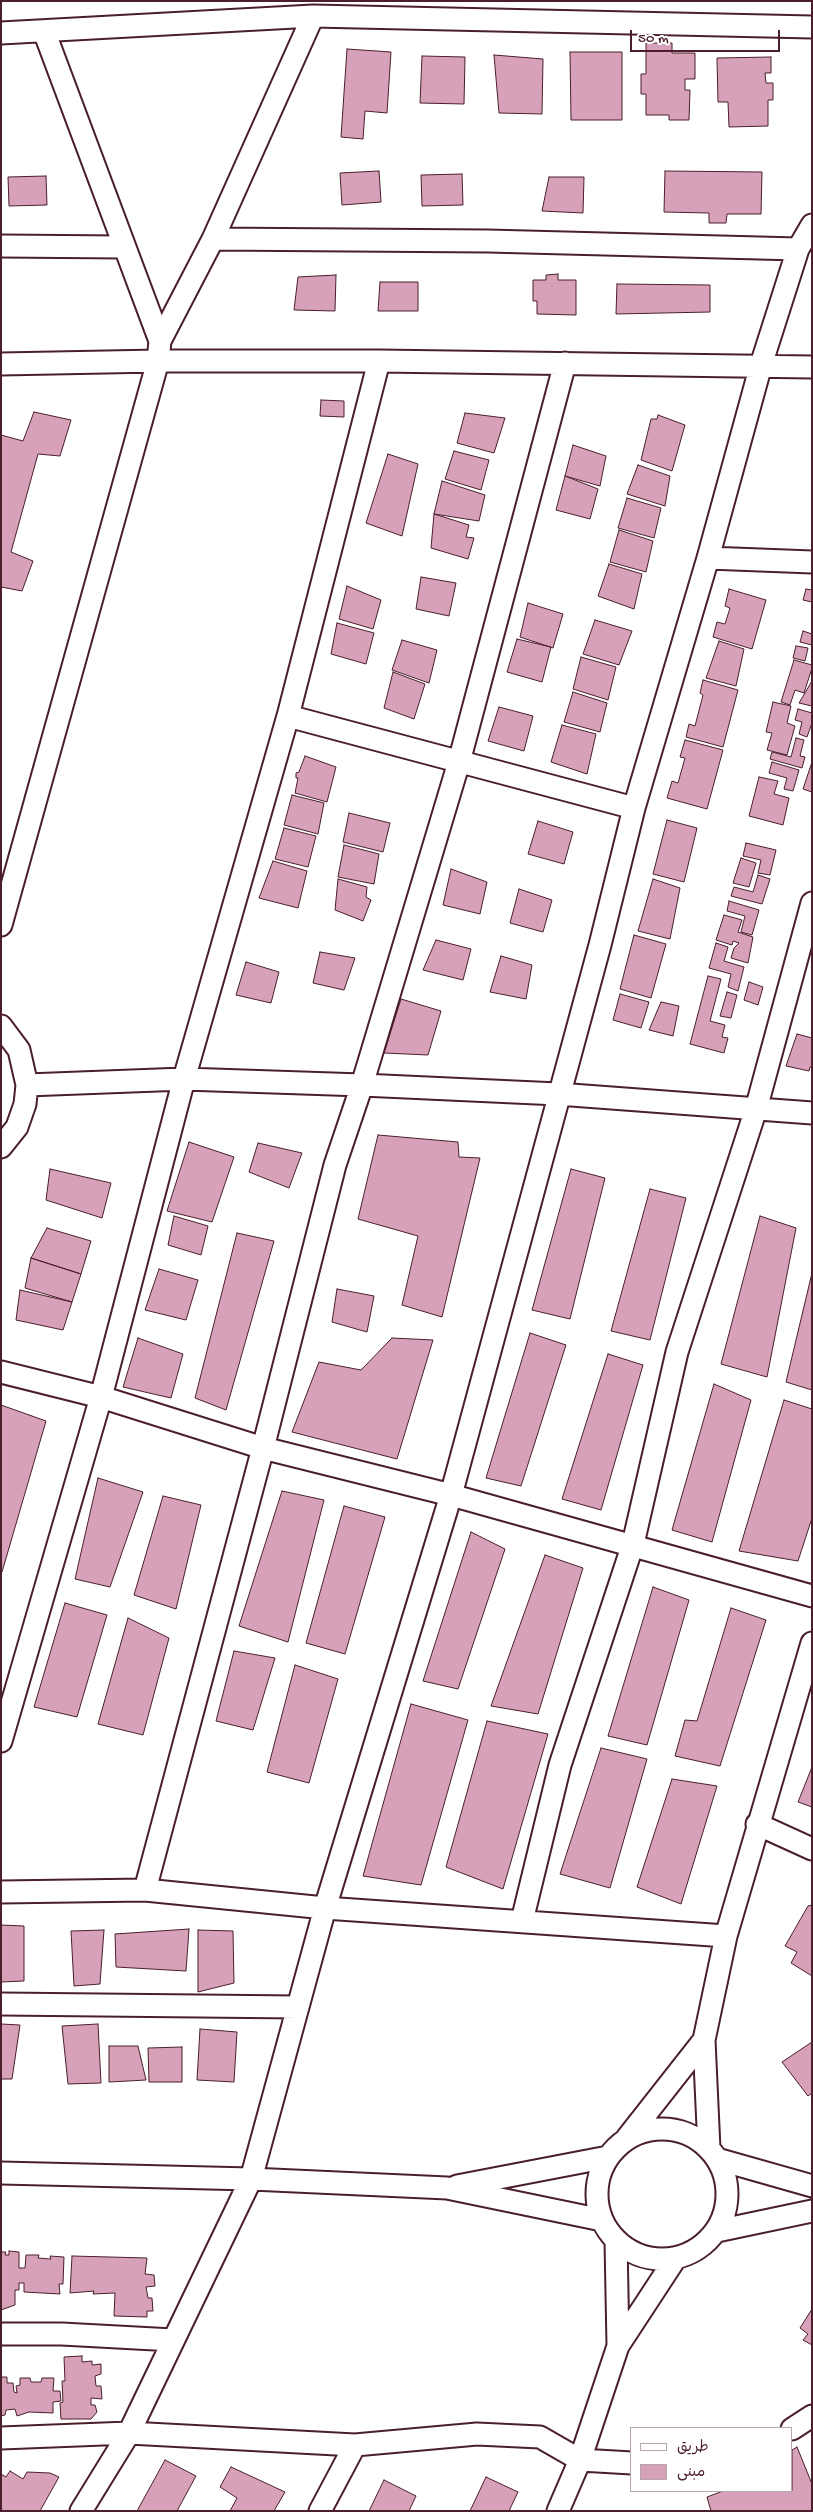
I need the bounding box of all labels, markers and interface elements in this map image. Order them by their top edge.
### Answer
scale bar [633,20,783,52]
text: 50 m [638,30,669,48]
legend [630,2427,793,2492]
text: طريق [677,2439,709,2457]
text: مبنى [677,2464,705,2482]

